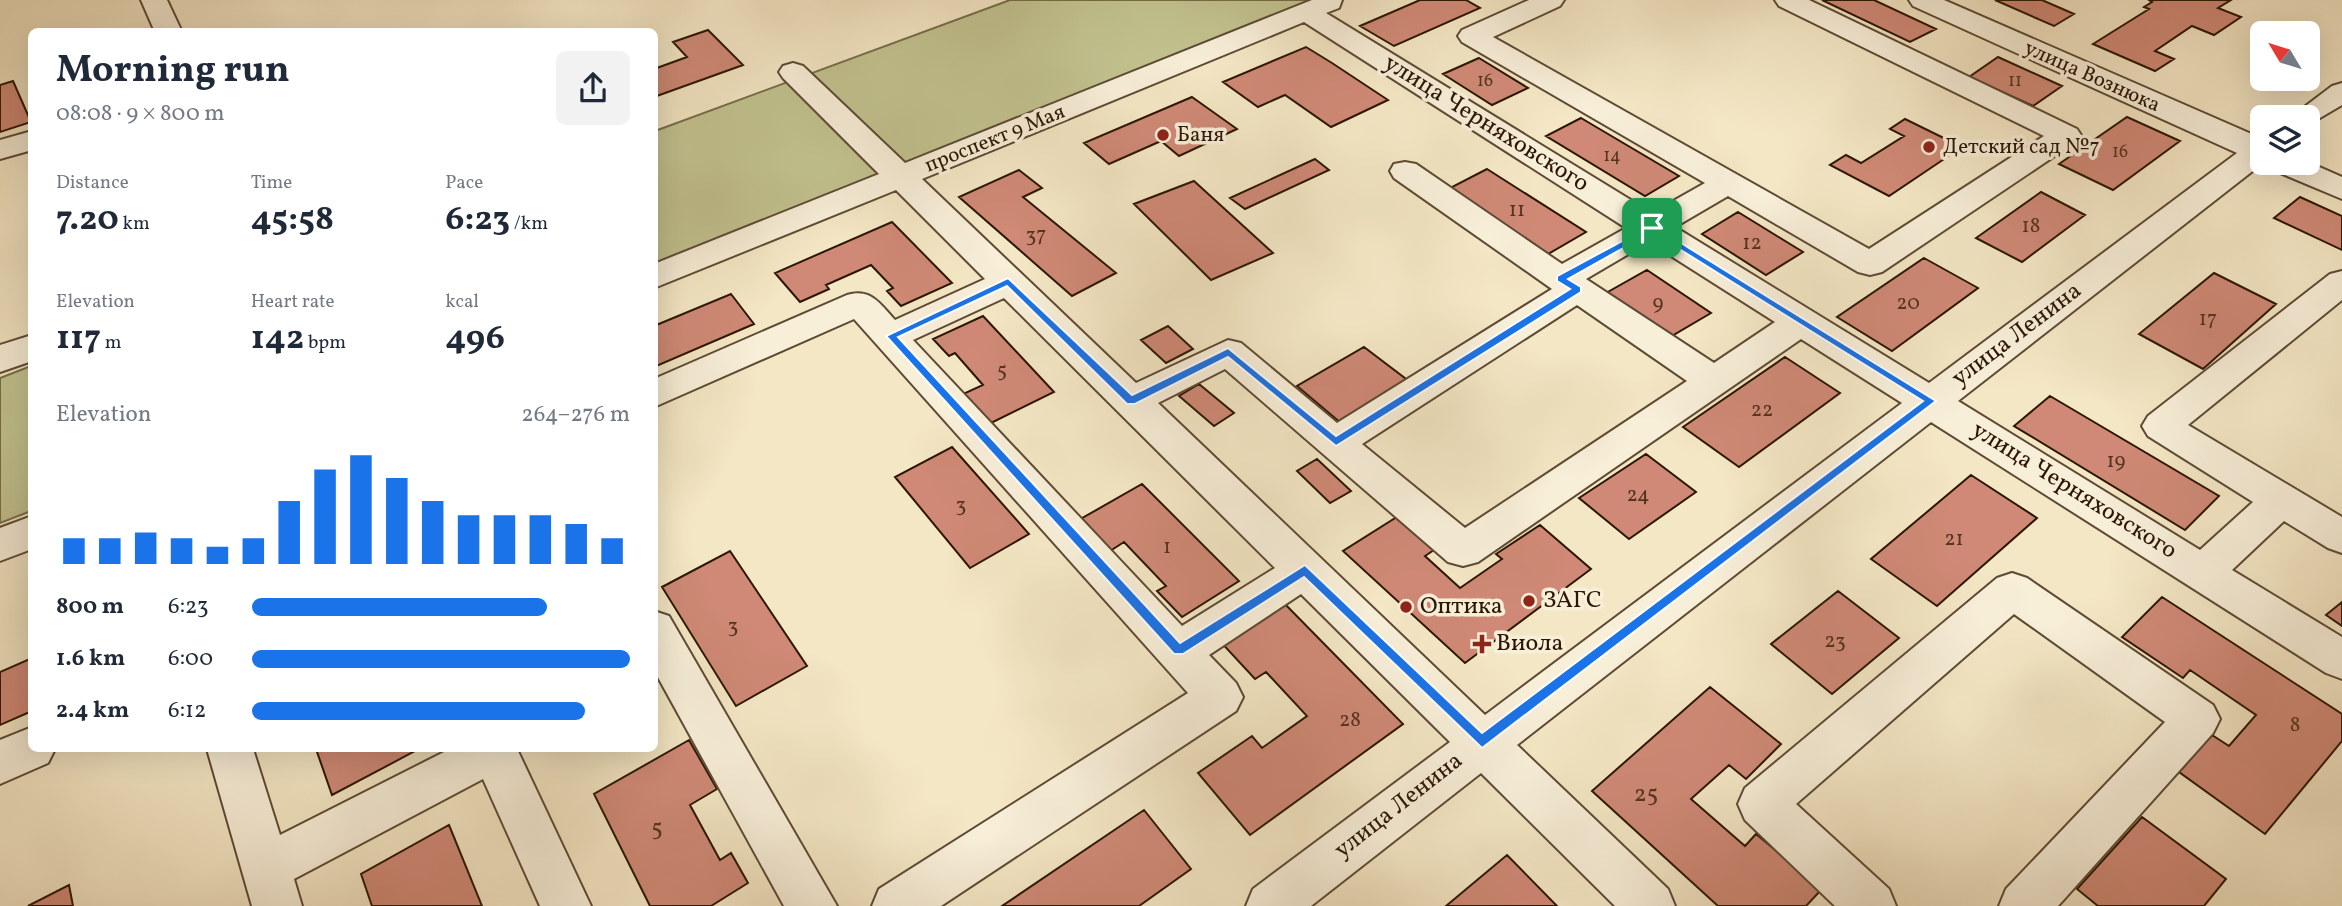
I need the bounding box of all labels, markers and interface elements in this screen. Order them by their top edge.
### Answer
north arrow [2250,21,2320,91]
map controls [2250,21,2320,175]
street label: улица Вознюка [2019,34,2165,120]
text: Morning run [56,45,290,98]
street label: улица Черняховского [1377,47,1595,201]
button: share [556,51,630,125]
house number: 16 [1477,69,1493,94]
house number: 11 [2008,69,2022,94]
text: 08:08 · 9 × 800 m [56,98,225,130]
street label: проспект 9 Мая [921,98,1070,180]
button: layers [2250,105,2320,175]
place label: Баня [1177,121,1224,150]
marker: Баня [1155,127,1171,143]
place label: Детский сад №7 [1943,133,2100,162]
marker: Детский сад №7 [1921,139,1937,155]
house number: 16 [2112,140,2128,165]
house number: 14 [1603,144,1621,169]
text: Distance [56,170,129,196]
text: Time [251,170,292,196]
text: Pace [445,170,483,196]
text: 7.20 [56,196,119,244]
text: 45:58 [251,196,334,244]
text: 6:23 [445,196,510,244]
house number: 11 [1509,196,1525,225]
pin [1622,198,1682,258]
icon: arrive [1633,209,1671,247]
text: km [119,211,150,237]
text: /km [510,211,548,237]
house number: 18 [2022,212,2040,241]
house number: 37 [1026,221,1046,250]
house number: 12 [1742,229,1762,258]
street label: улица Ленина [1945,275,2089,395]
text: Elevation [56,289,135,315]
text: Heart rate [251,289,335,315]
text: kcal [445,289,479,315]
house number: 9 [1653,289,1664,318]
house number: 20 [1896,289,1920,318]
house number: 17 [2199,305,2217,334]
text: 117 [56,315,101,363]
text: 142 [251,315,304,363]
text: 496 [445,315,505,363]
text: m [101,330,122,356]
text: bpm [304,330,346,356]
house number: 5 [997,356,1007,385]
house number: 22 [1751,396,1773,425]
text: Elevation [56,399,152,431]
text: 264–276 m [521,399,630,431]
street label: улица Черняховского [1965,414,2183,568]
house number: 19 [2106,447,2126,476]
house number: 24 [1626,481,1650,510]
house number: 3 [956,491,966,520]
house number: 21 [1944,525,1964,554]
house number: 1 [1163,533,1171,562]
place label: ЗАГС [1543,584,1602,618]
place label: Оптика [1420,590,1503,624]
text: 800 m [56,591,124,623]
text: 6:23 [168,591,209,623]
marker: ЗАГС [1521,593,1537,609]
marker: Оптика [1398,599,1414,615]
house number: 3 [728,612,738,641]
place label: Виола [1496,627,1563,661]
house number: 23 [1824,627,1846,656]
marker: Виола [1474,636,1490,652]
text: 1.6 km [56,643,125,675]
text: 6:00 [168,643,213,675]
text: 2.4 km [56,695,129,727]
text: 6:12 [168,695,206,727]
house number: 28 [1339,706,1361,735]
house number: 8 [2290,711,2300,740]
street label: улица Ленина [1327,745,1471,867]
house number: 25 [1634,778,1658,812]
house number: 5 [651,812,663,846]

